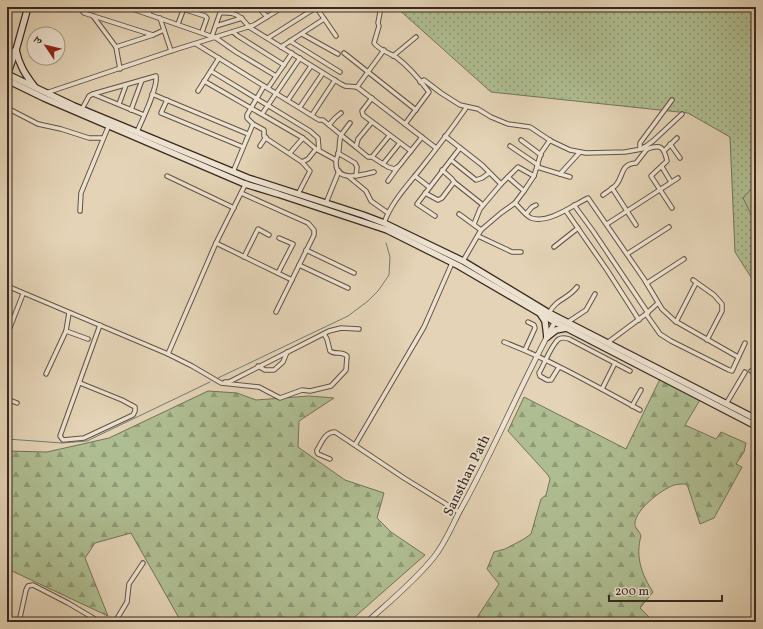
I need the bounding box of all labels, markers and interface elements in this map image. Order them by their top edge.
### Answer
north arrow [26,26,66,66]
text: उ [31,33,48,49]
street label: Sansthan Path [439,432,495,520]
scale bar [609,577,722,603]
text: 200 m [615,584,649,600]

